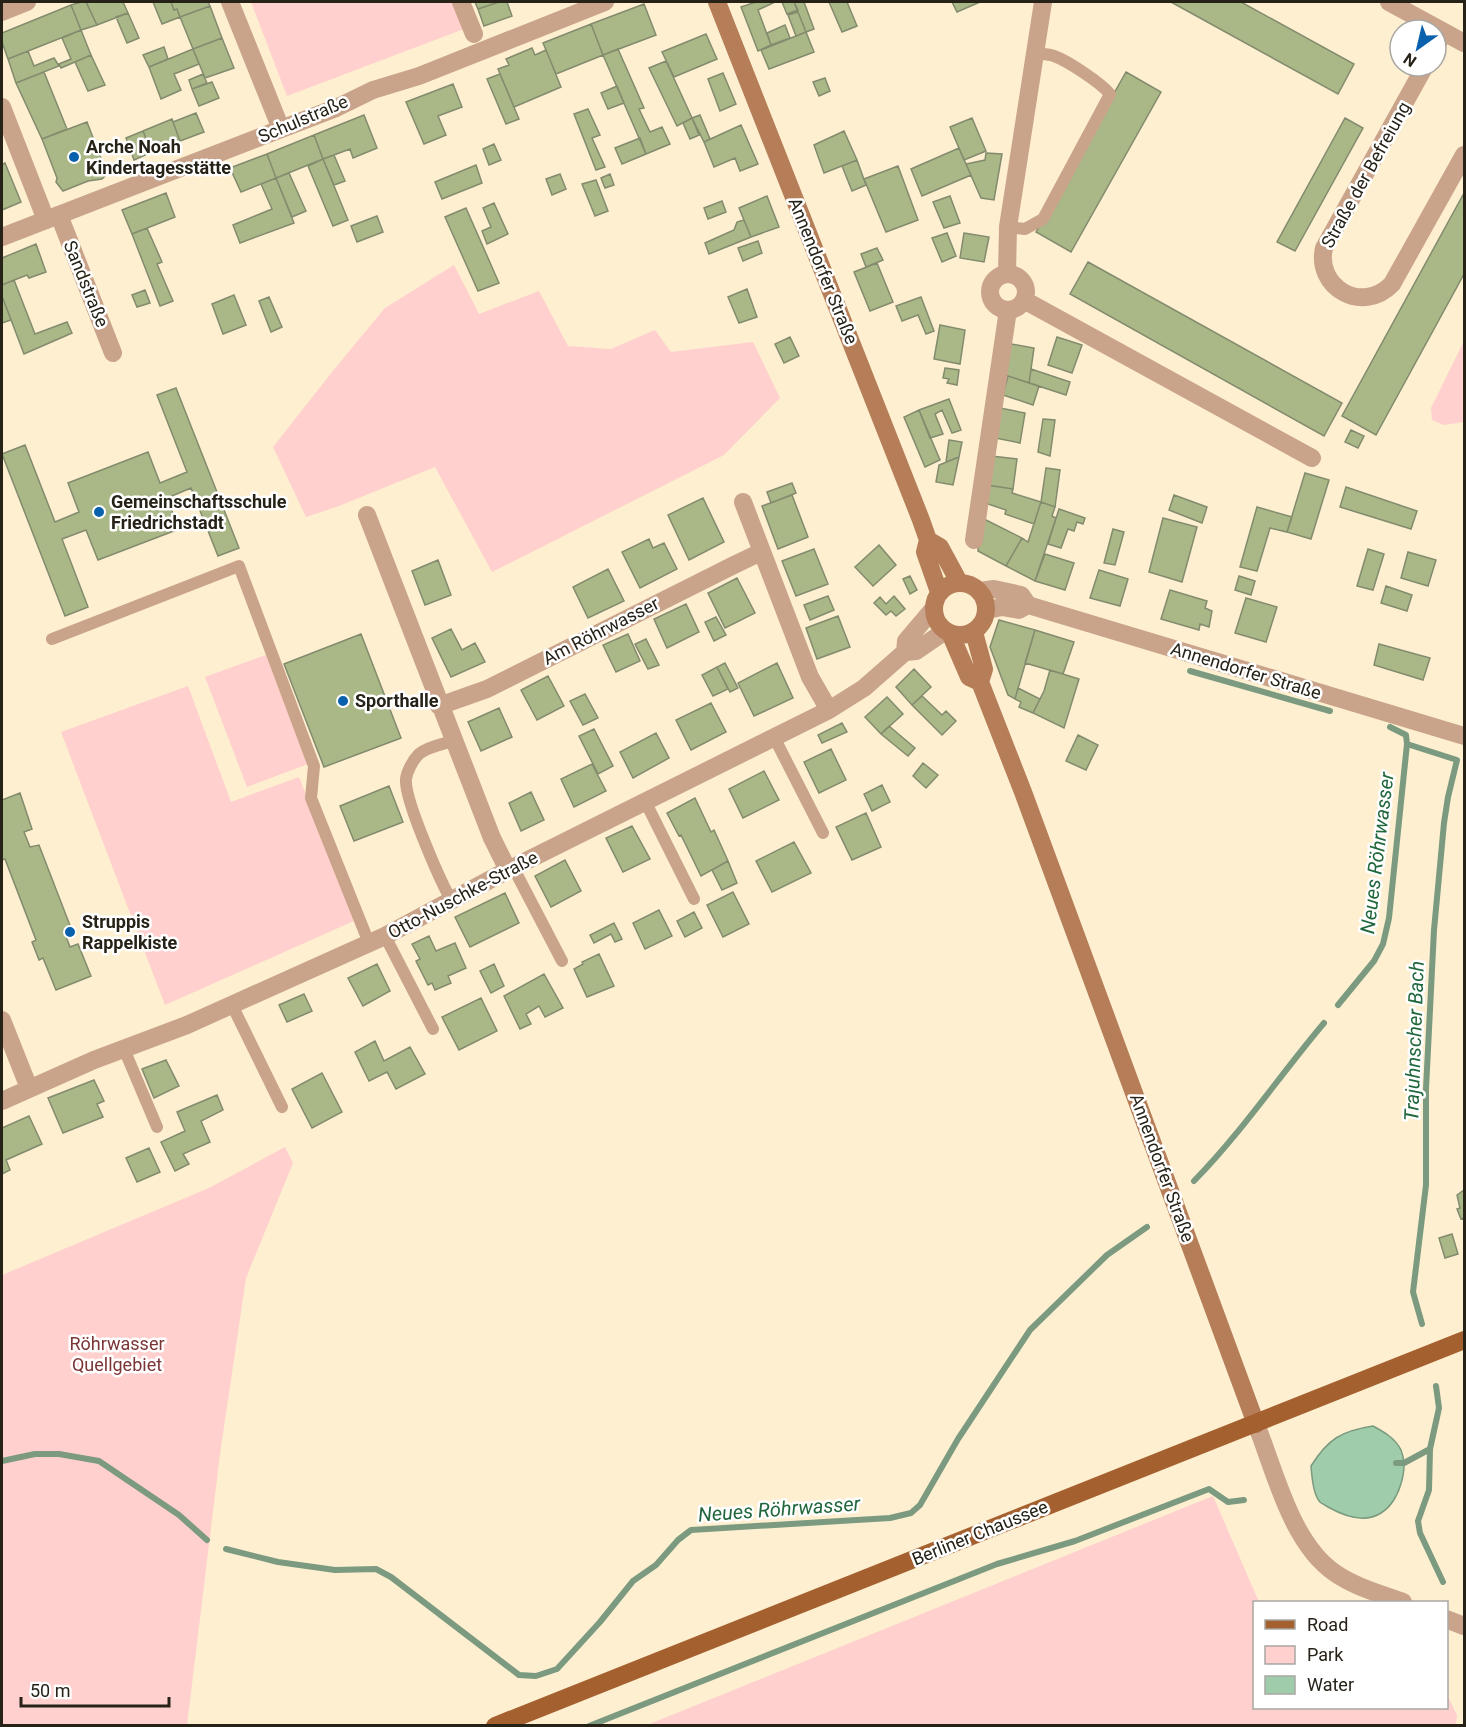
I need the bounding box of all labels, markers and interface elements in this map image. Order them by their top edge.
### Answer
north arrow [1388,18,1448,78]
text: N [1400,49,1420,71]
street label: Schulstraße [255,90,351,147]
street label: Straße der Befreiung [1317,98,1414,252]
place label: Arche Noah Kindertagesstätte [86,136,231,178]
marker: Arche Noah Kindertagesstätte [67,150,81,164]
street label: Annendorfer Straße [784,194,862,347]
street label: Sandstraße [60,237,113,330]
place label: Gemeinschaftsschule Friedrichstadt [111,491,287,533]
marker: Gemeinschaftsschule Friedrichstadt [92,505,106,519]
street label: Am Röhrwasser [539,592,662,669]
street label: Annendorfer Straße [1168,638,1324,703]
place label: Sporthalle [355,690,439,711]
marker: Sporthalle [336,694,350,708]
water label: Neues Röhrwasser [1355,769,1399,935]
street label: Otto-Nuschke-Straße [384,846,541,943]
place label: Struppis Rappelkiste [82,911,178,953]
marker: Struppis Rappelkiste [63,925,77,939]
water label: Trajuhnscher Bach [1399,960,1429,1122]
street label: Annendorfer Straße [1126,1091,1199,1245]
park label: Röhrwasser Quellgebiet [69,1333,165,1375]
water label: Neues Röhrwasser [697,1491,862,1527]
street label: Berliner Chaussee [909,1496,1051,1569]
legend [1253,1601,1448,1709]
text: Road [1307,1614,1348,1635]
text: Park [1307,1644,1344,1665]
scale bar [21,1670,170,1708]
text: Water [1307,1674,1354,1695]
text: 50 m [30,1680,70,1701]

